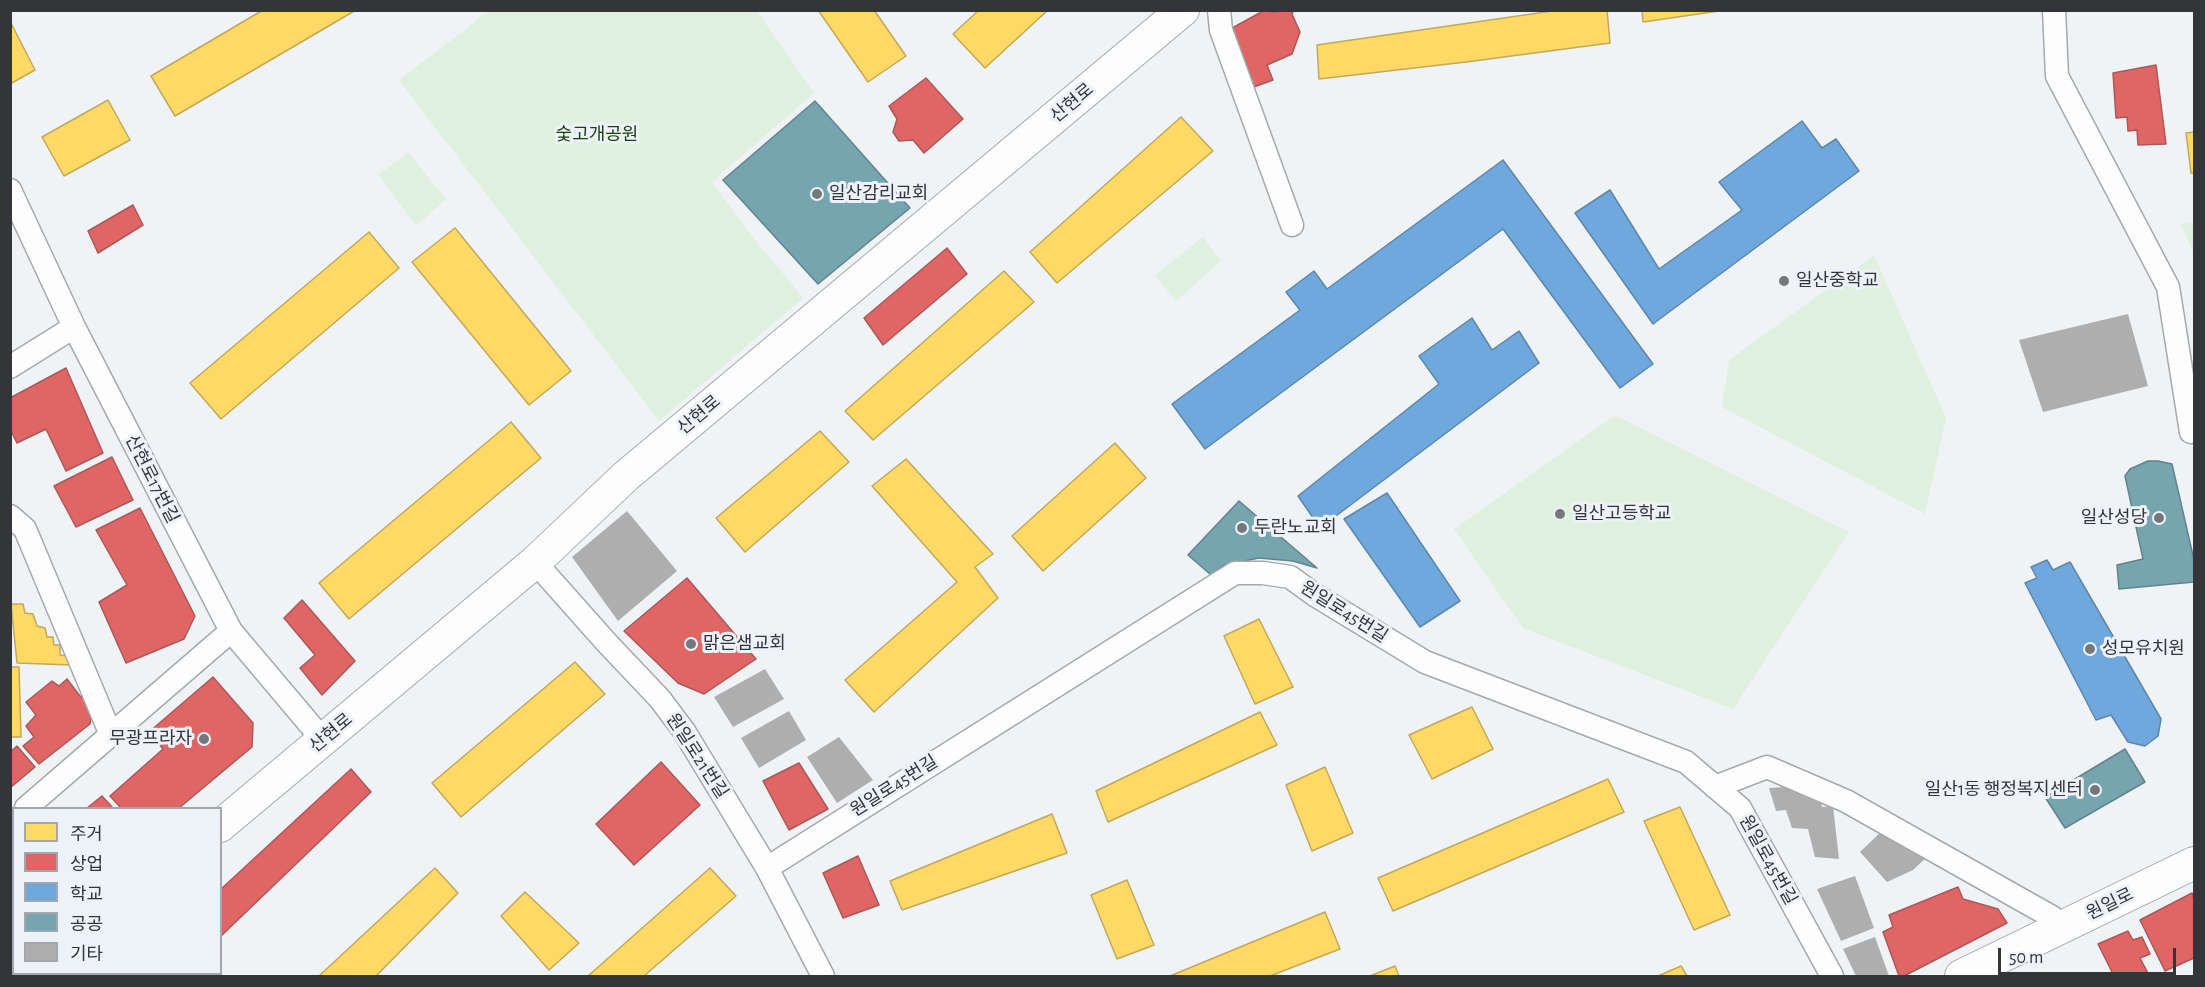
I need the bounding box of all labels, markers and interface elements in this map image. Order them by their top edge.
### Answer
street label: 산현로 [1046,79,1098,127]
park label: 숯고개공원 [556,124,638,146]
place label: 일산감리교회 [829,183,928,205]
marker: 일산감리교회 [810,187,824,201]
place label: 일산중학교 [1796,270,1879,292]
marker: 일산중학교 [1777,274,1791,288]
street label: 산현로 [673,391,725,439]
street label: 산현로17번길 [120,431,184,527]
place label: 일산고등학교 [1572,503,1671,525]
marker: 일산고등학교 [1553,507,1567,521]
place label: 일산성당 [2081,507,2147,529]
marker: 일산성당 [2152,511,2166,525]
place label: 두란노교회 [1254,517,1337,539]
marker: 두란노교회 [1235,521,1249,535]
street label: 원일로45번길 [1296,577,1392,647]
place label: 맑은샘교회 [703,633,786,655]
marker: 맑은샘교회 [684,637,698,651]
place label: 성모유치원 [2102,638,2185,660]
marker: 성모유치원 [2083,642,2097,656]
street label: 산현로 [305,709,357,757]
street label: 원일로21번길 [661,709,733,803]
place label: 무광프라자 [109,728,192,750]
marker: 무광프라자 [197,732,211,746]
street label: 원일로45번길 [846,751,942,821]
place label: 일산1동 행정복지센터 [1925,779,2083,801]
marker: 일산1동 행정복지센터 [2088,783,2102,797]
legend [12,807,222,975]
street label: 원일로45번길 [1735,811,1801,909]
text: 주거 [70,826,103,844]
text: 상업 [70,856,103,874]
street label: 원일로 [2083,883,2137,925]
text: 학교 [70,886,103,904]
text: 공공 [70,916,103,934]
scale bar [2001,936,2180,974]
text: 기타 [70,946,103,964]
text: 50 m [2009,949,2043,967]

